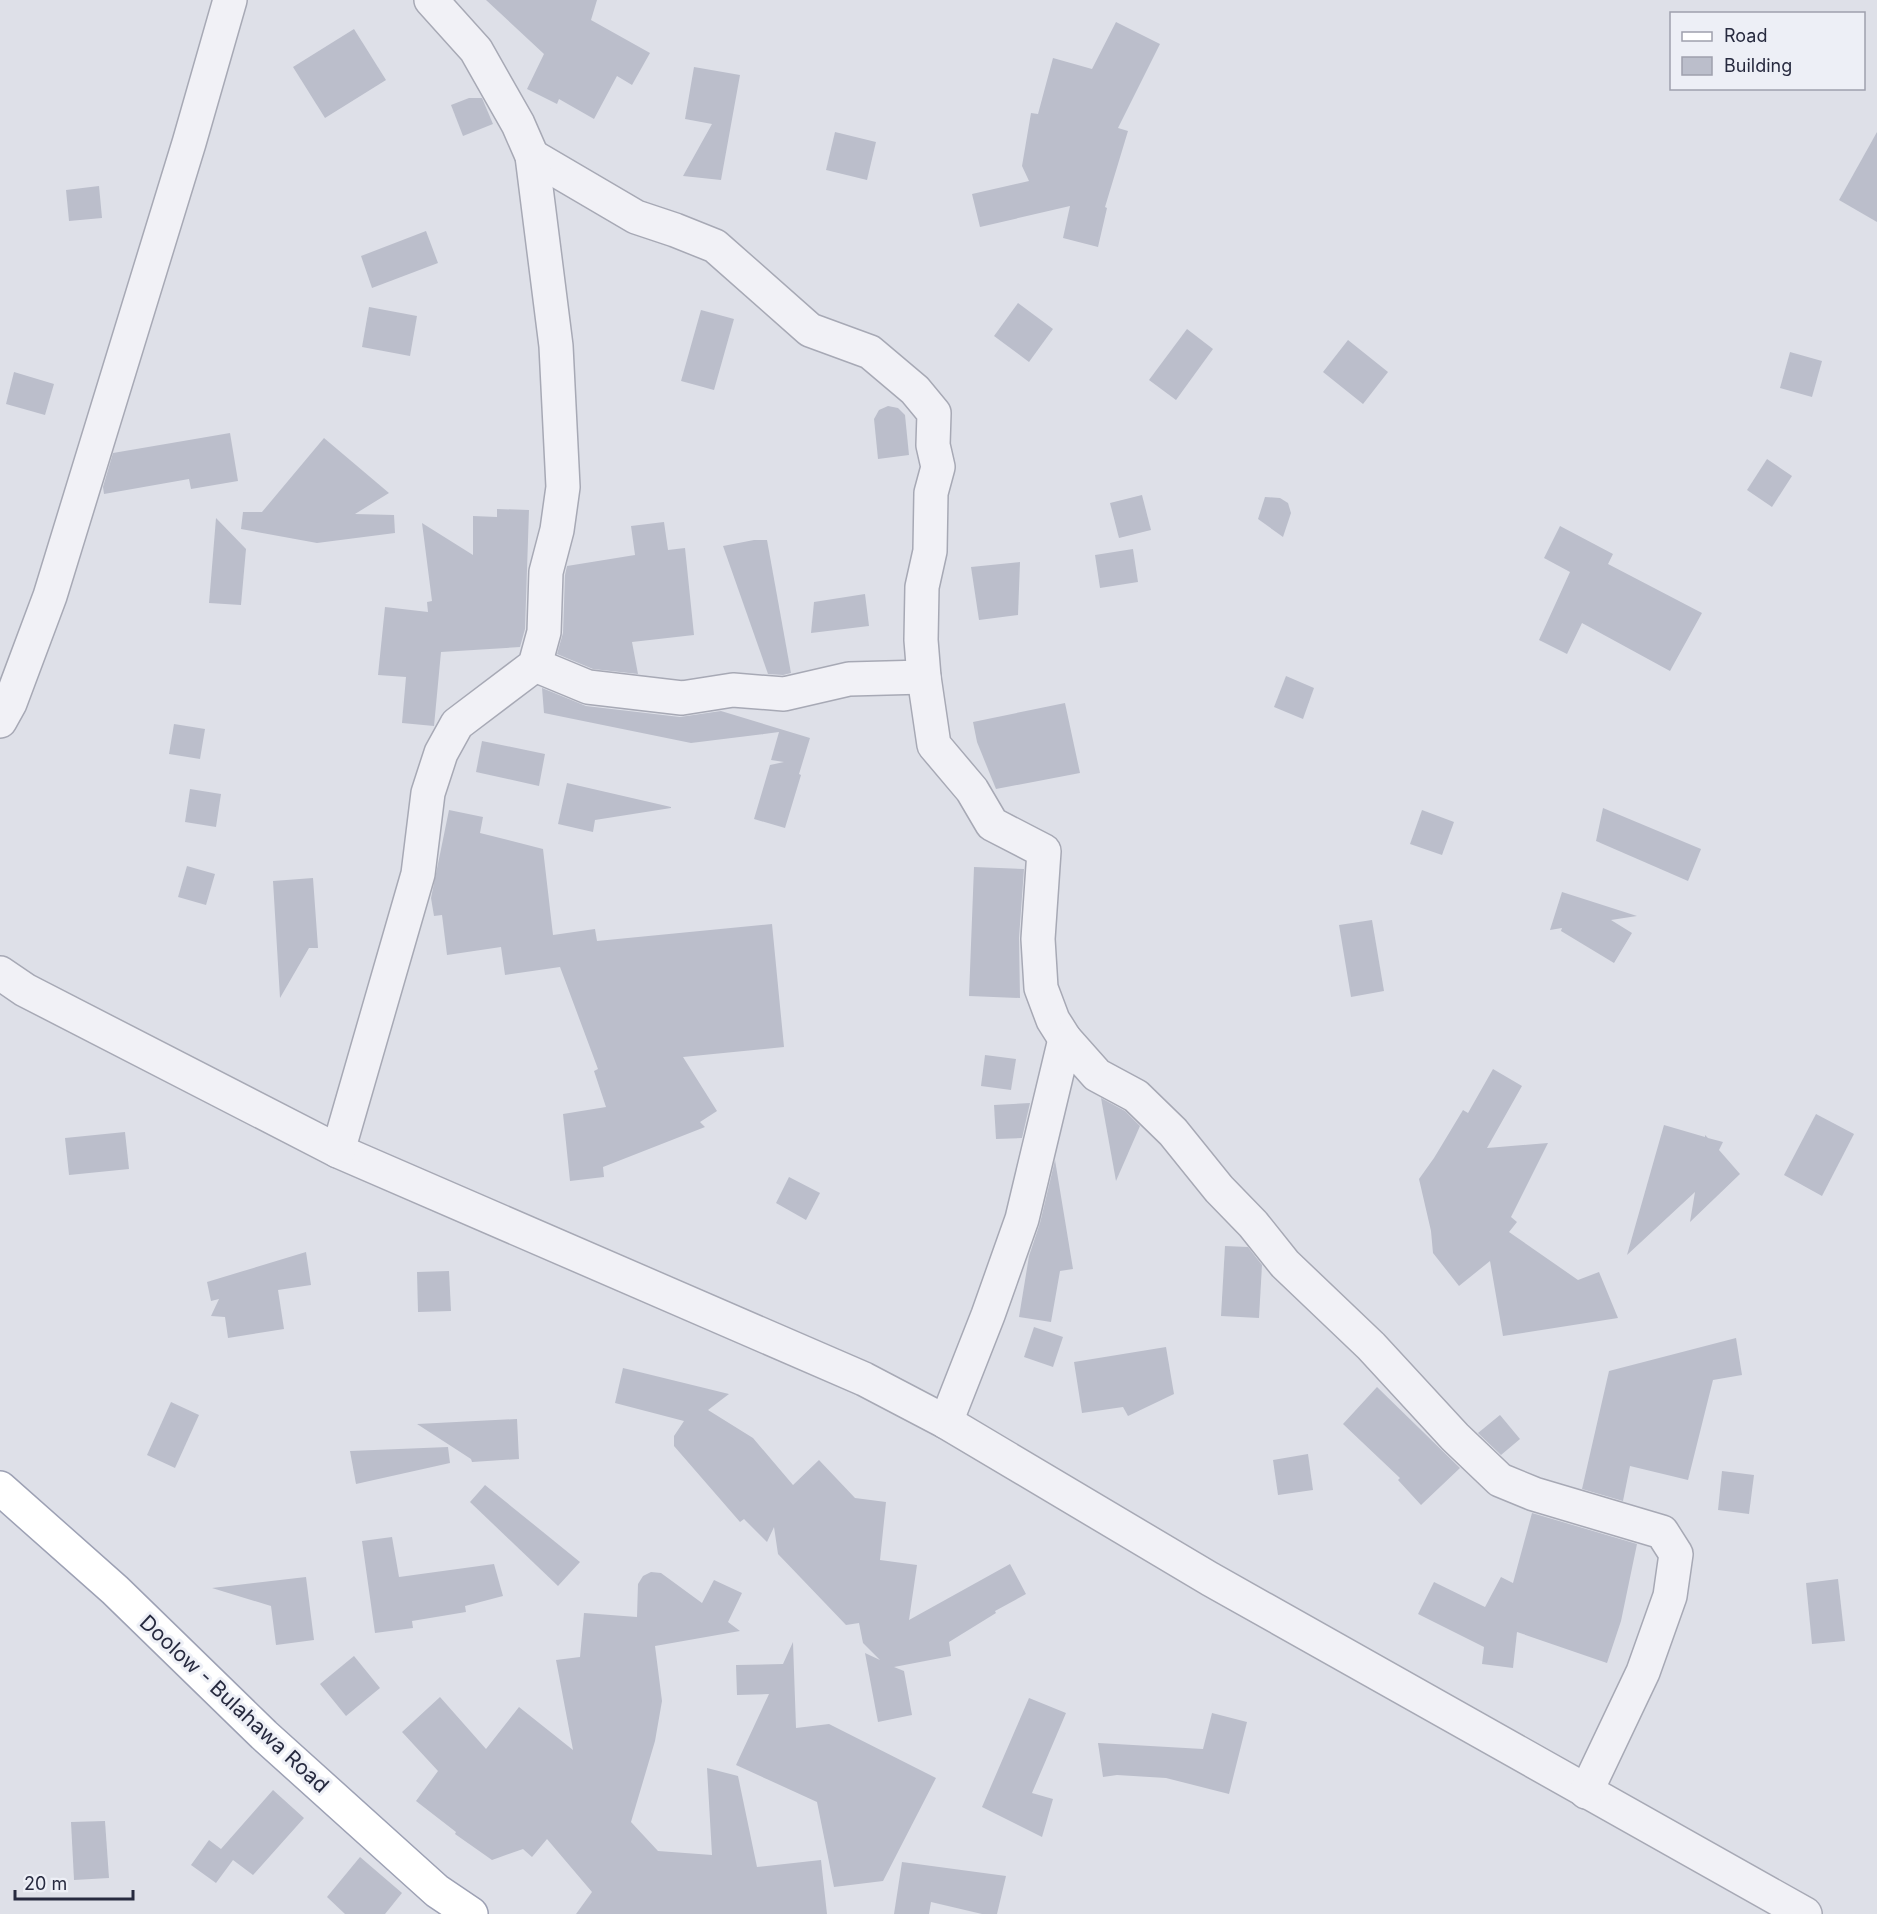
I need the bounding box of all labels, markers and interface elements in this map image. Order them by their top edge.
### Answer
legend [1670,12,1865,90]
text: Road [1724,25,1767,46]
text: Building [1724,55,1792,76]
street label: Doolow - Bulahawa Road [135,1610,334,1798]
scale bar [15,1863,134,1901]
text: 20 m [24,1873,67,1894]

